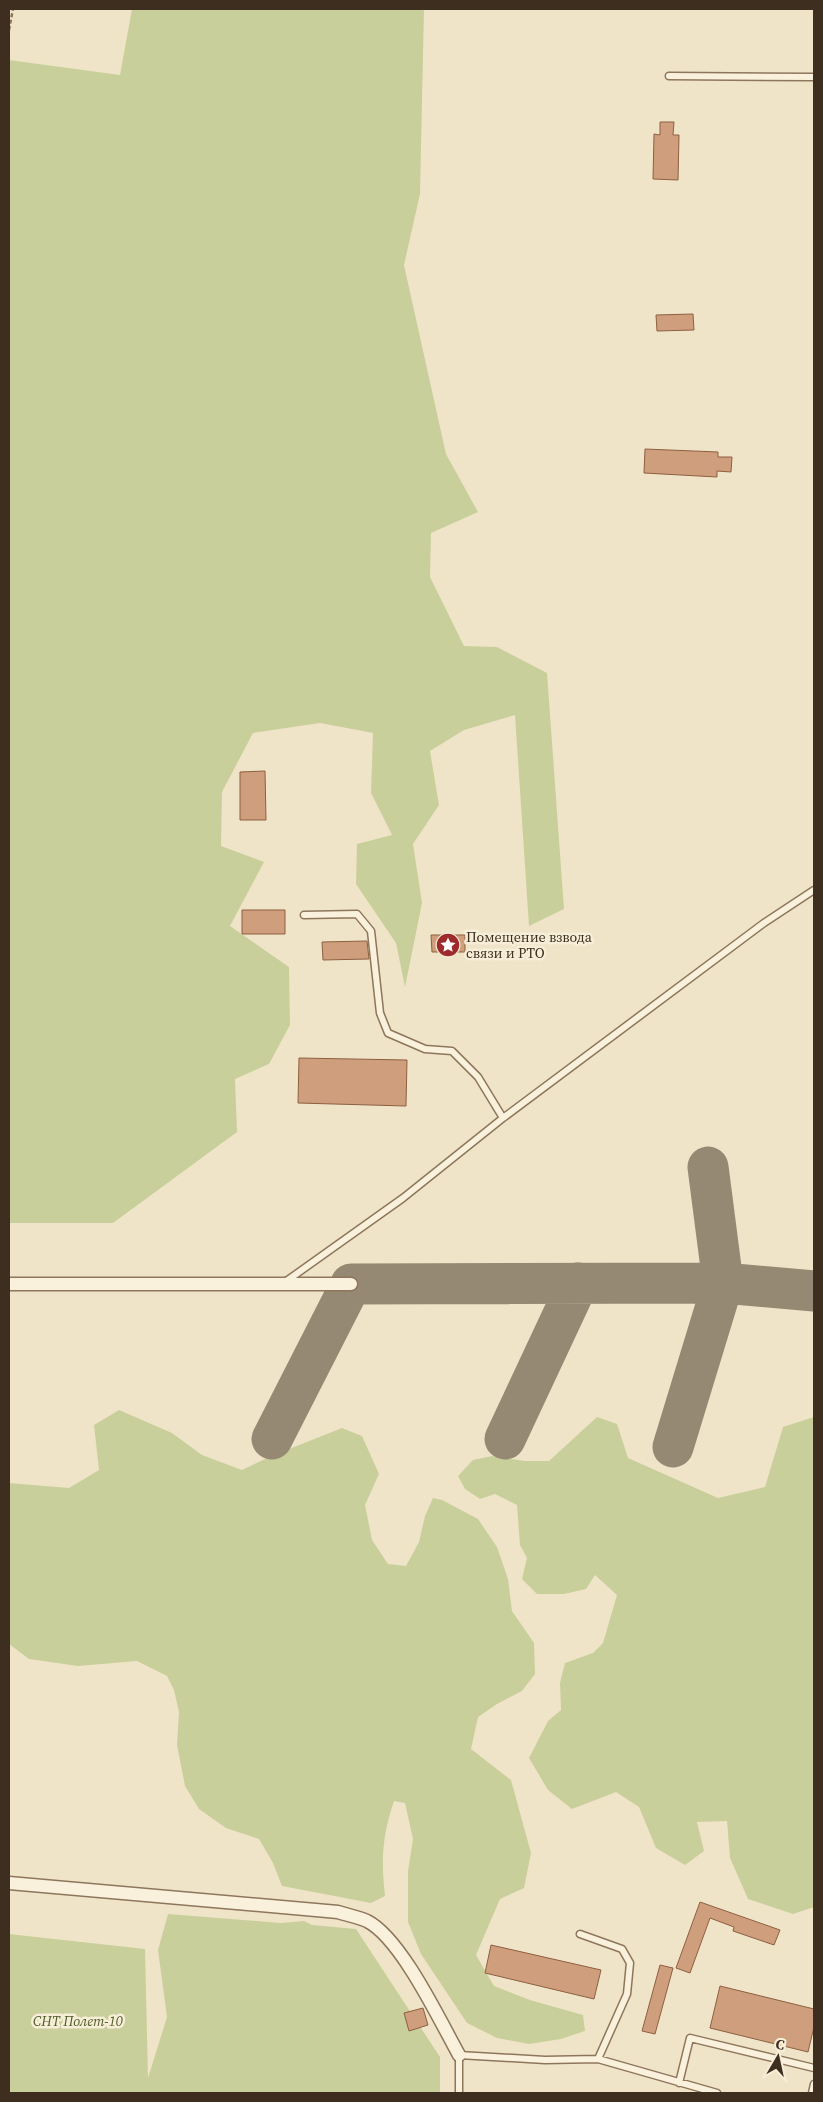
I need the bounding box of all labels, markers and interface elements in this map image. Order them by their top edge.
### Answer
place label: Помещение взвода связи и РТО [466,927,593,963]
place icon: Помещение взвода связи и РТО [435,932,461,958]
park label: СНТ Полет-10 [33,2011,123,2031]
north arrow [753,2032,803,2082]
text: С [774,2034,786,2055]

